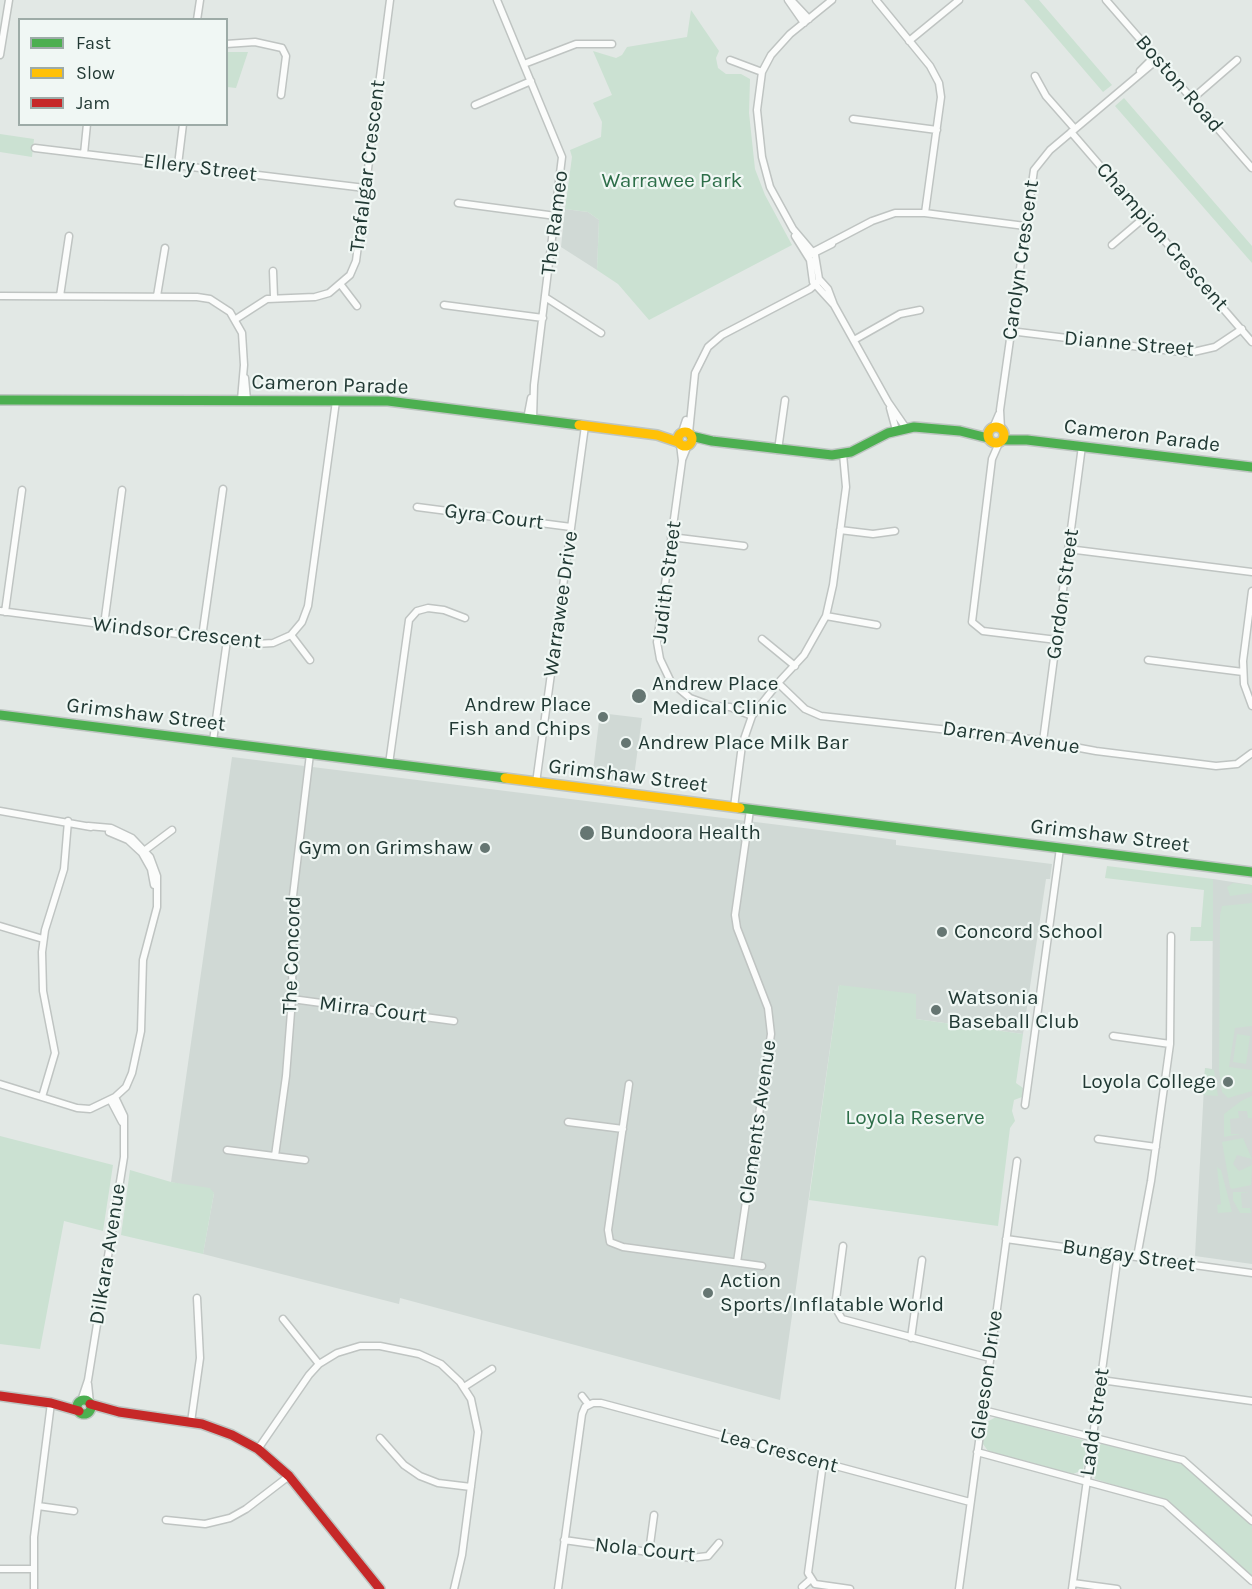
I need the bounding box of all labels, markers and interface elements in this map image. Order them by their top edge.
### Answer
legend [18,18,228,126]
street label: Boston Road [1130,30,1228,138]
text: Fast [76,32,111,54]
text: Slow [76,62,115,84]
street label: Trafalgar Crescent [345,78,391,254]
text: Jam [76,92,110,114]
street label: Ellery Street [142,149,258,187]
street label: Champion Crescent [1091,157,1233,317]
park label: Warrawee Park [602,168,742,194]
street label: The Rameo [536,169,574,277]
street label: Carolyn Crescent [997,178,1045,342]
street label: Dianne Street [1063,326,1195,362]
street label: Cameron Parade [251,370,409,400]
street label: Cameron Parade [1062,414,1222,458]
street label: Gyra Court [443,498,545,536]
street label: Judith Street [647,519,687,645]
street label: Gordon Street [1041,527,1085,661]
street label: Warrawee Drive [538,529,584,679]
street label: Windsor Crescent [91,612,263,654]
place label: Andrew Place Medical Clinic [652,671,787,721]
marker: Andrew Place Medical Clinic [630,687,648,705]
place label: Andrew Place Fish and Chips [448,692,591,742]
street label: Grimshaw Street [65,693,227,737]
marker: Andrew Place Fish and Chips [596,710,610,724]
street label: Darren Avenue [941,716,1081,760]
place label: Andrew Place Milk Bar [638,730,848,756]
marker: Andrew Place Milk Bar [619,736,633,750]
street label: Grimshaw Street [547,754,709,798]
street label: Grimshaw Street [1029,814,1191,858]
place label: Bundoora Health [600,820,761,846]
marker: Bundoora Health [578,824,596,842]
place label: Gym on Grimshaw [298,835,473,861]
marker: Gym on Grimshaw [478,841,492,855]
street label: The Concord [277,895,307,1015]
place label: Concord School [954,919,1103,945]
marker: Concord School [935,925,949,939]
place label: Watsonia Baseball Club [948,985,1079,1035]
street label: Mirra Court [318,991,428,1029]
marker: Watsonia Baseball Club [929,1003,943,1017]
street label: Clements Avenue [734,1038,782,1206]
place label: Loyola College [1081,1069,1216,1095]
marker: Loyola College [1221,1075,1235,1089]
park label: Loyola Reserve [845,1105,985,1131]
street label: Dilkara Avenue [84,1182,132,1326]
street label: Bungay Street [1061,1234,1197,1278]
place label: Action Sports/Inflatable World [720,1268,944,1318]
marker: Action Sports/Inflatable World [701,1286,715,1300]
street label: Gleeson Drive [965,1309,1009,1441]
street label: Ladd Street [1075,1366,1115,1478]
street label: Lea Crescent [717,1423,841,1479]
street label: Nola Court [594,1532,696,1568]

